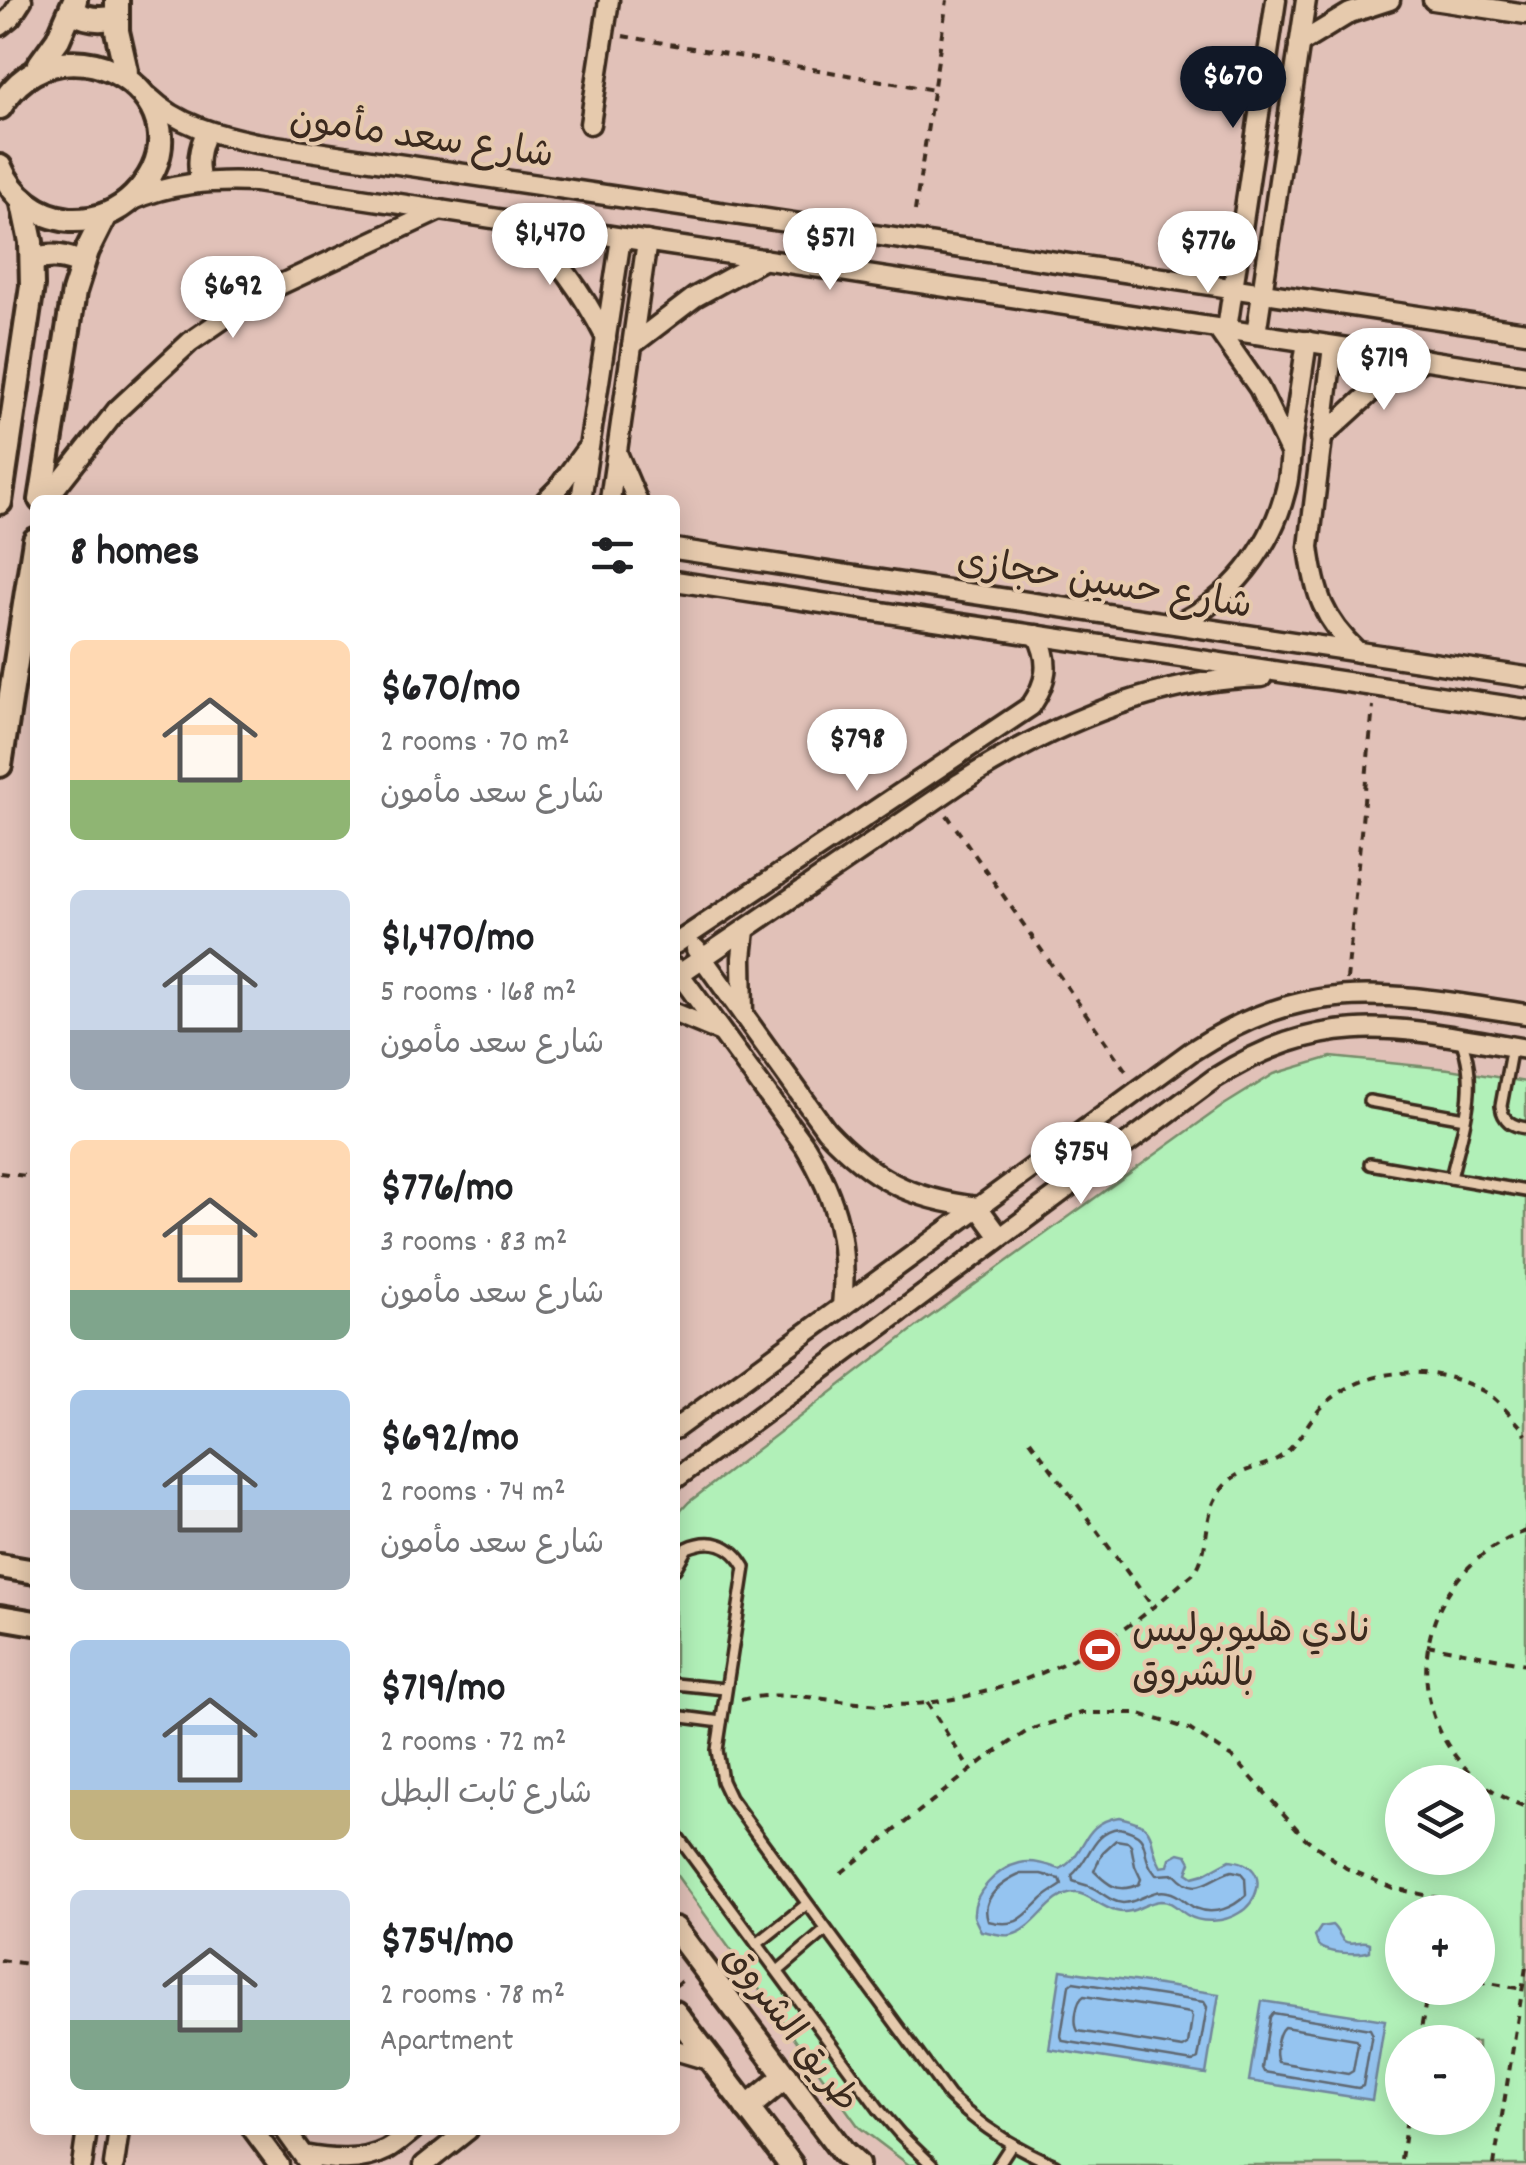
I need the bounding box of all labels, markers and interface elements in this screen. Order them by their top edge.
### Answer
pin: $670 [1174,46,1292,131]
text: $670 [1202,55,1264,101]
street label: شارع سعد مأمون [286,95,557,186]
pin: $1,470 [469,203,631,288]
pin: $571 [771,208,889,293]
pin: $776 [1149,211,1267,296]
text: $1,470 [514,212,586,258]
text: $571 [805,217,855,263]
text: $776 [1180,220,1236,266]
pin: $692 [174,256,292,341]
text: $692 [203,265,263,311]
pin: $719 [1325,328,1443,413]
text: $719 [1359,337,1409,383]
text: 8 homes [70,525,199,585]
icon: filters [585,528,640,583]
street label: شارع حسين حجازى [953,536,1256,637]
text: $670/mo [380,661,520,721]
icon: home [150,680,270,800]
pin: $798 [798,709,916,794]
text: $798 [829,718,885,764]
text: 2 rooms · 70 m² [380,721,570,767]
text: شارع سعد مأمون [380,773,604,819]
text: $1,470/mo [380,911,534,971]
icon: home [150,930,270,1050]
text: 5 rooms · 168 m² [380,971,576,1017]
text: شارع سعد مأمون [380,1023,604,1069]
pin: $754 [1022,1122,1140,1207]
text: $754 [1053,1131,1109,1177]
text: $776/mo [380,1161,514,1221]
icon: home [150,1180,270,1300]
text: 3 rooms · 83 m² [380,1221,567,1267]
text: شارع سعد مأمون [380,1273,604,1319]
text: $692/mo [380,1411,519,1471]
icon: home [150,1430,270,1550]
text: 2 rooms · 74 m² [380,1471,566,1517]
text: شارع سعد مأمون [380,1523,604,1569]
place label: نادي هليوبوليس بالشروق [1132,1606,1370,1705]
sports icon: نادي هليوبوليس بالشروق [1077,1627,1123,1673]
text: $719/mo [380,1661,505,1721]
icon: home [150,1680,270,1800]
text: 2 rooms · 72 m² [380,1721,566,1767]
map controls [1385,1765,1495,2135]
button: layers [1385,1765,1495,1875]
text: شارع ثابت البطل [380,1773,592,1819]
button: + [1385,1895,1495,2005]
text: $754/mo [380,1914,514,1974]
icon: home [150,1930,270,2050]
street label: طريق الشروق [707,1934,870,2126]
text: 2 rooms · 78 m² [380,1974,565,2020]
text: Apartment [380,2020,514,2066]
button: − [1385,2025,1495,2135]

